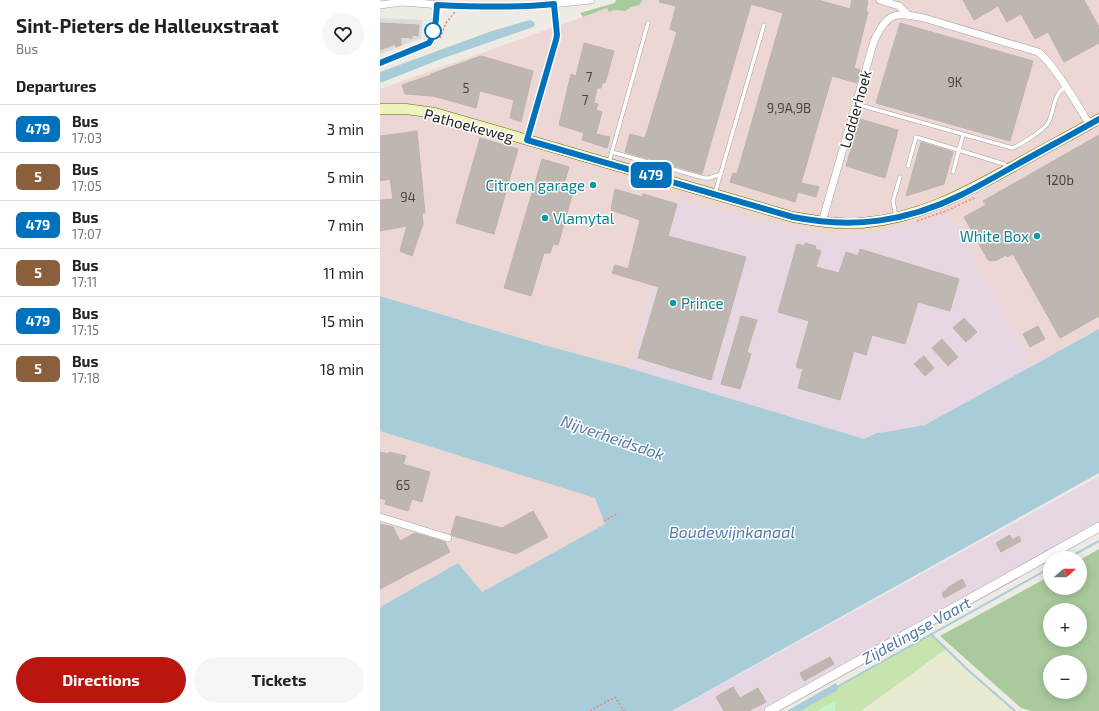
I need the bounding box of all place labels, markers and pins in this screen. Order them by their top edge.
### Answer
unlabelled marker [424,22,442,40]
place label: Citroen garage [485,176,585,194]
marker: Citroen garage [588,180,598,190]
place label: Vlamytal [553,209,615,227]
marker: Vlamytal [540,213,550,223]
place label: White Box [960,227,1029,245]
marker: White Box [1032,231,1042,241]
place label: Prince [681,294,724,312]
marker: Prince [668,298,678,308]

